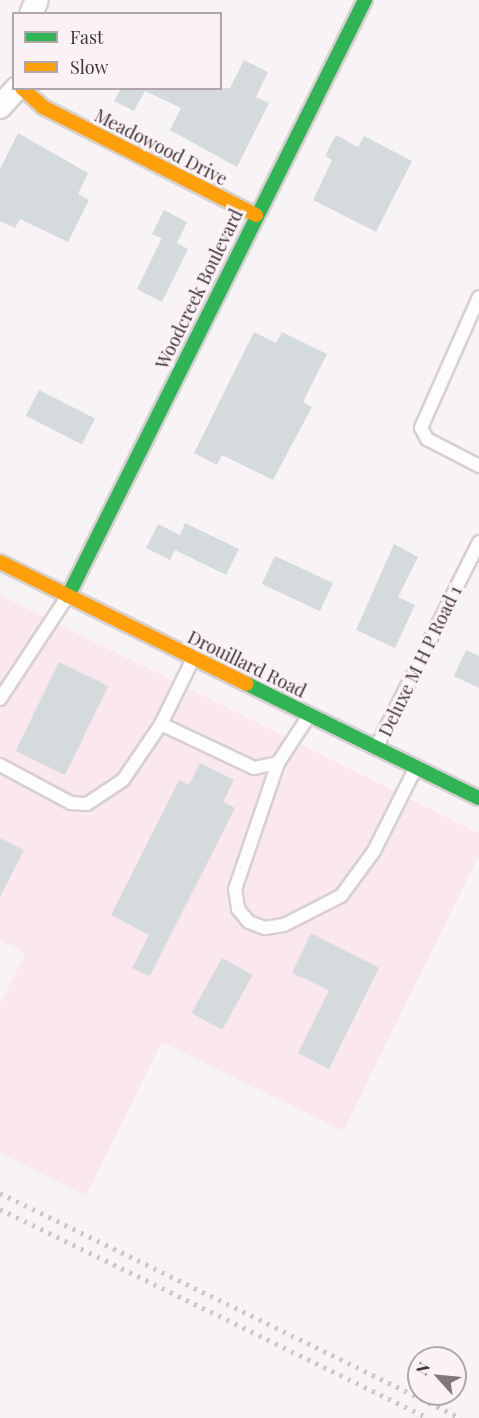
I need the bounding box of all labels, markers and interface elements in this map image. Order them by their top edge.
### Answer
legend [12,12,222,90]
text: Fast [70,25,103,49]
text: Slow [70,55,108,79]
street label: Meadowood Drive [91,104,231,190]
street label: Woodcreek Boulevard [151,205,247,373]
street label: Deluxe M H P Road 1 [374,582,466,740]
street label: Drouillard Road [184,626,310,702]
north arrow [407,1346,467,1406]
text: N [410,1359,434,1378]

